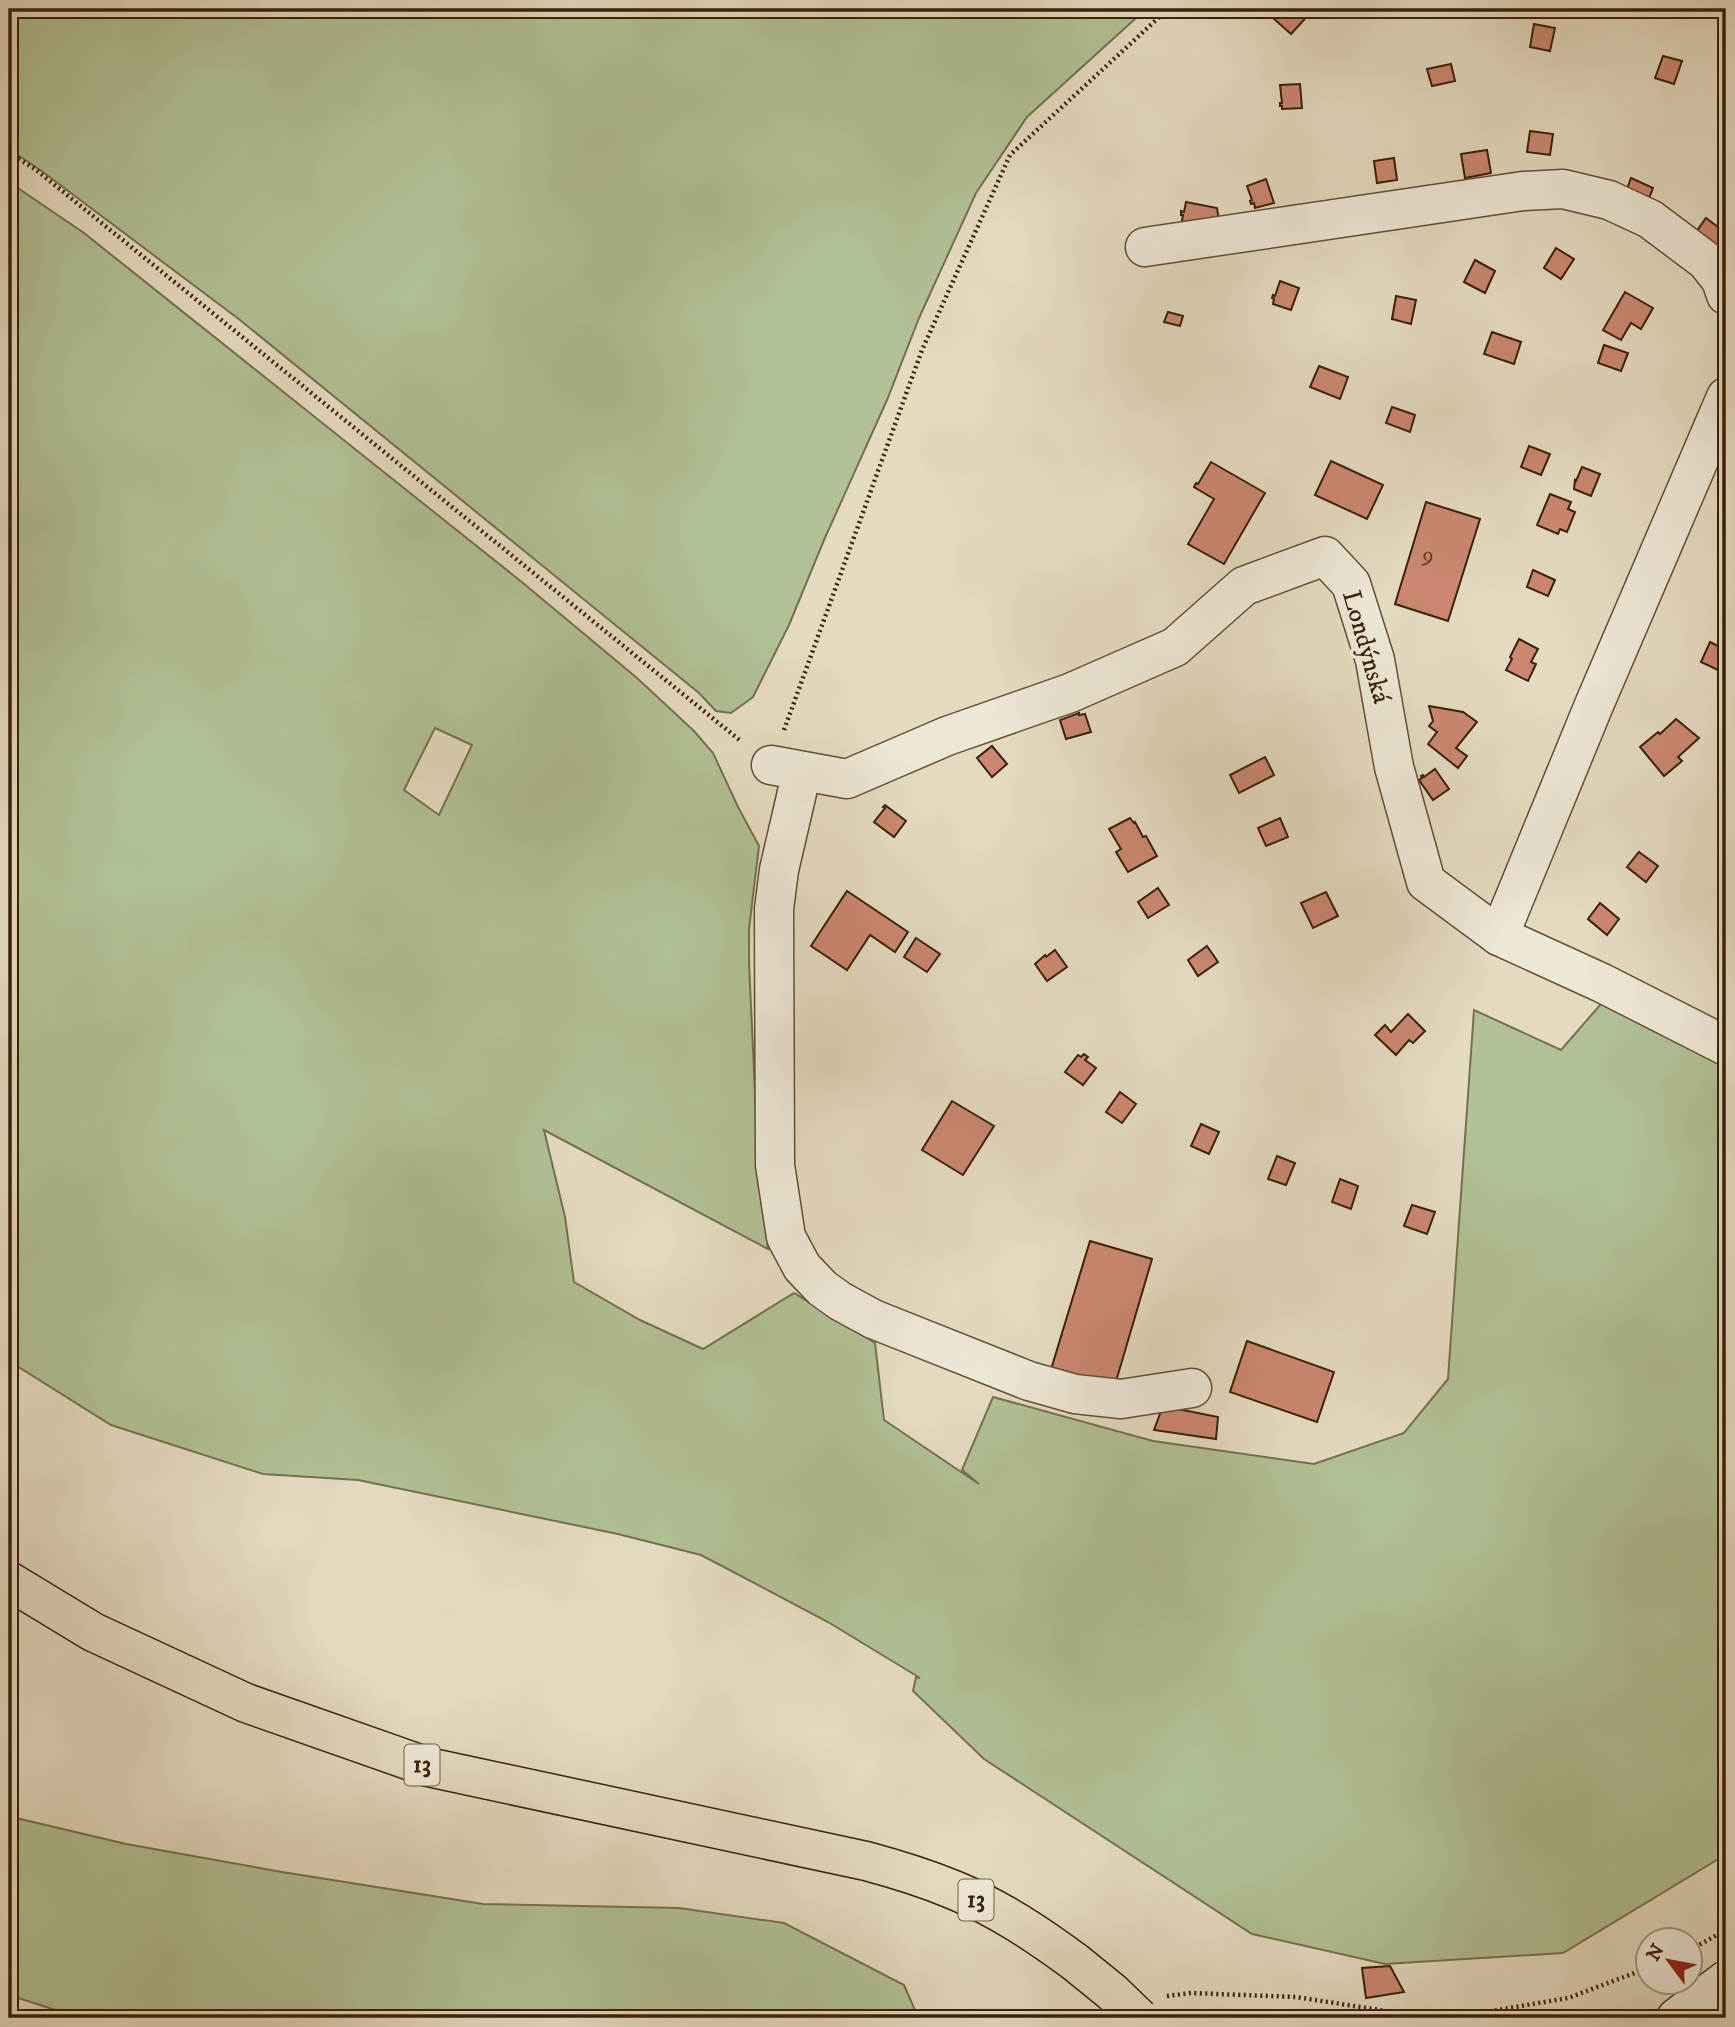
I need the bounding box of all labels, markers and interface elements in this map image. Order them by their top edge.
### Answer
house number: 9 [1421,541,1434,570]
street label: Londýnská [1334,587,1398,707]
road number: 13 [404,1744,440,1786]
road number: 13 [958,1880,993,1921]
north arrow [1634,1926,1704,1996]
text: N [1642,1940,1670,1965]

